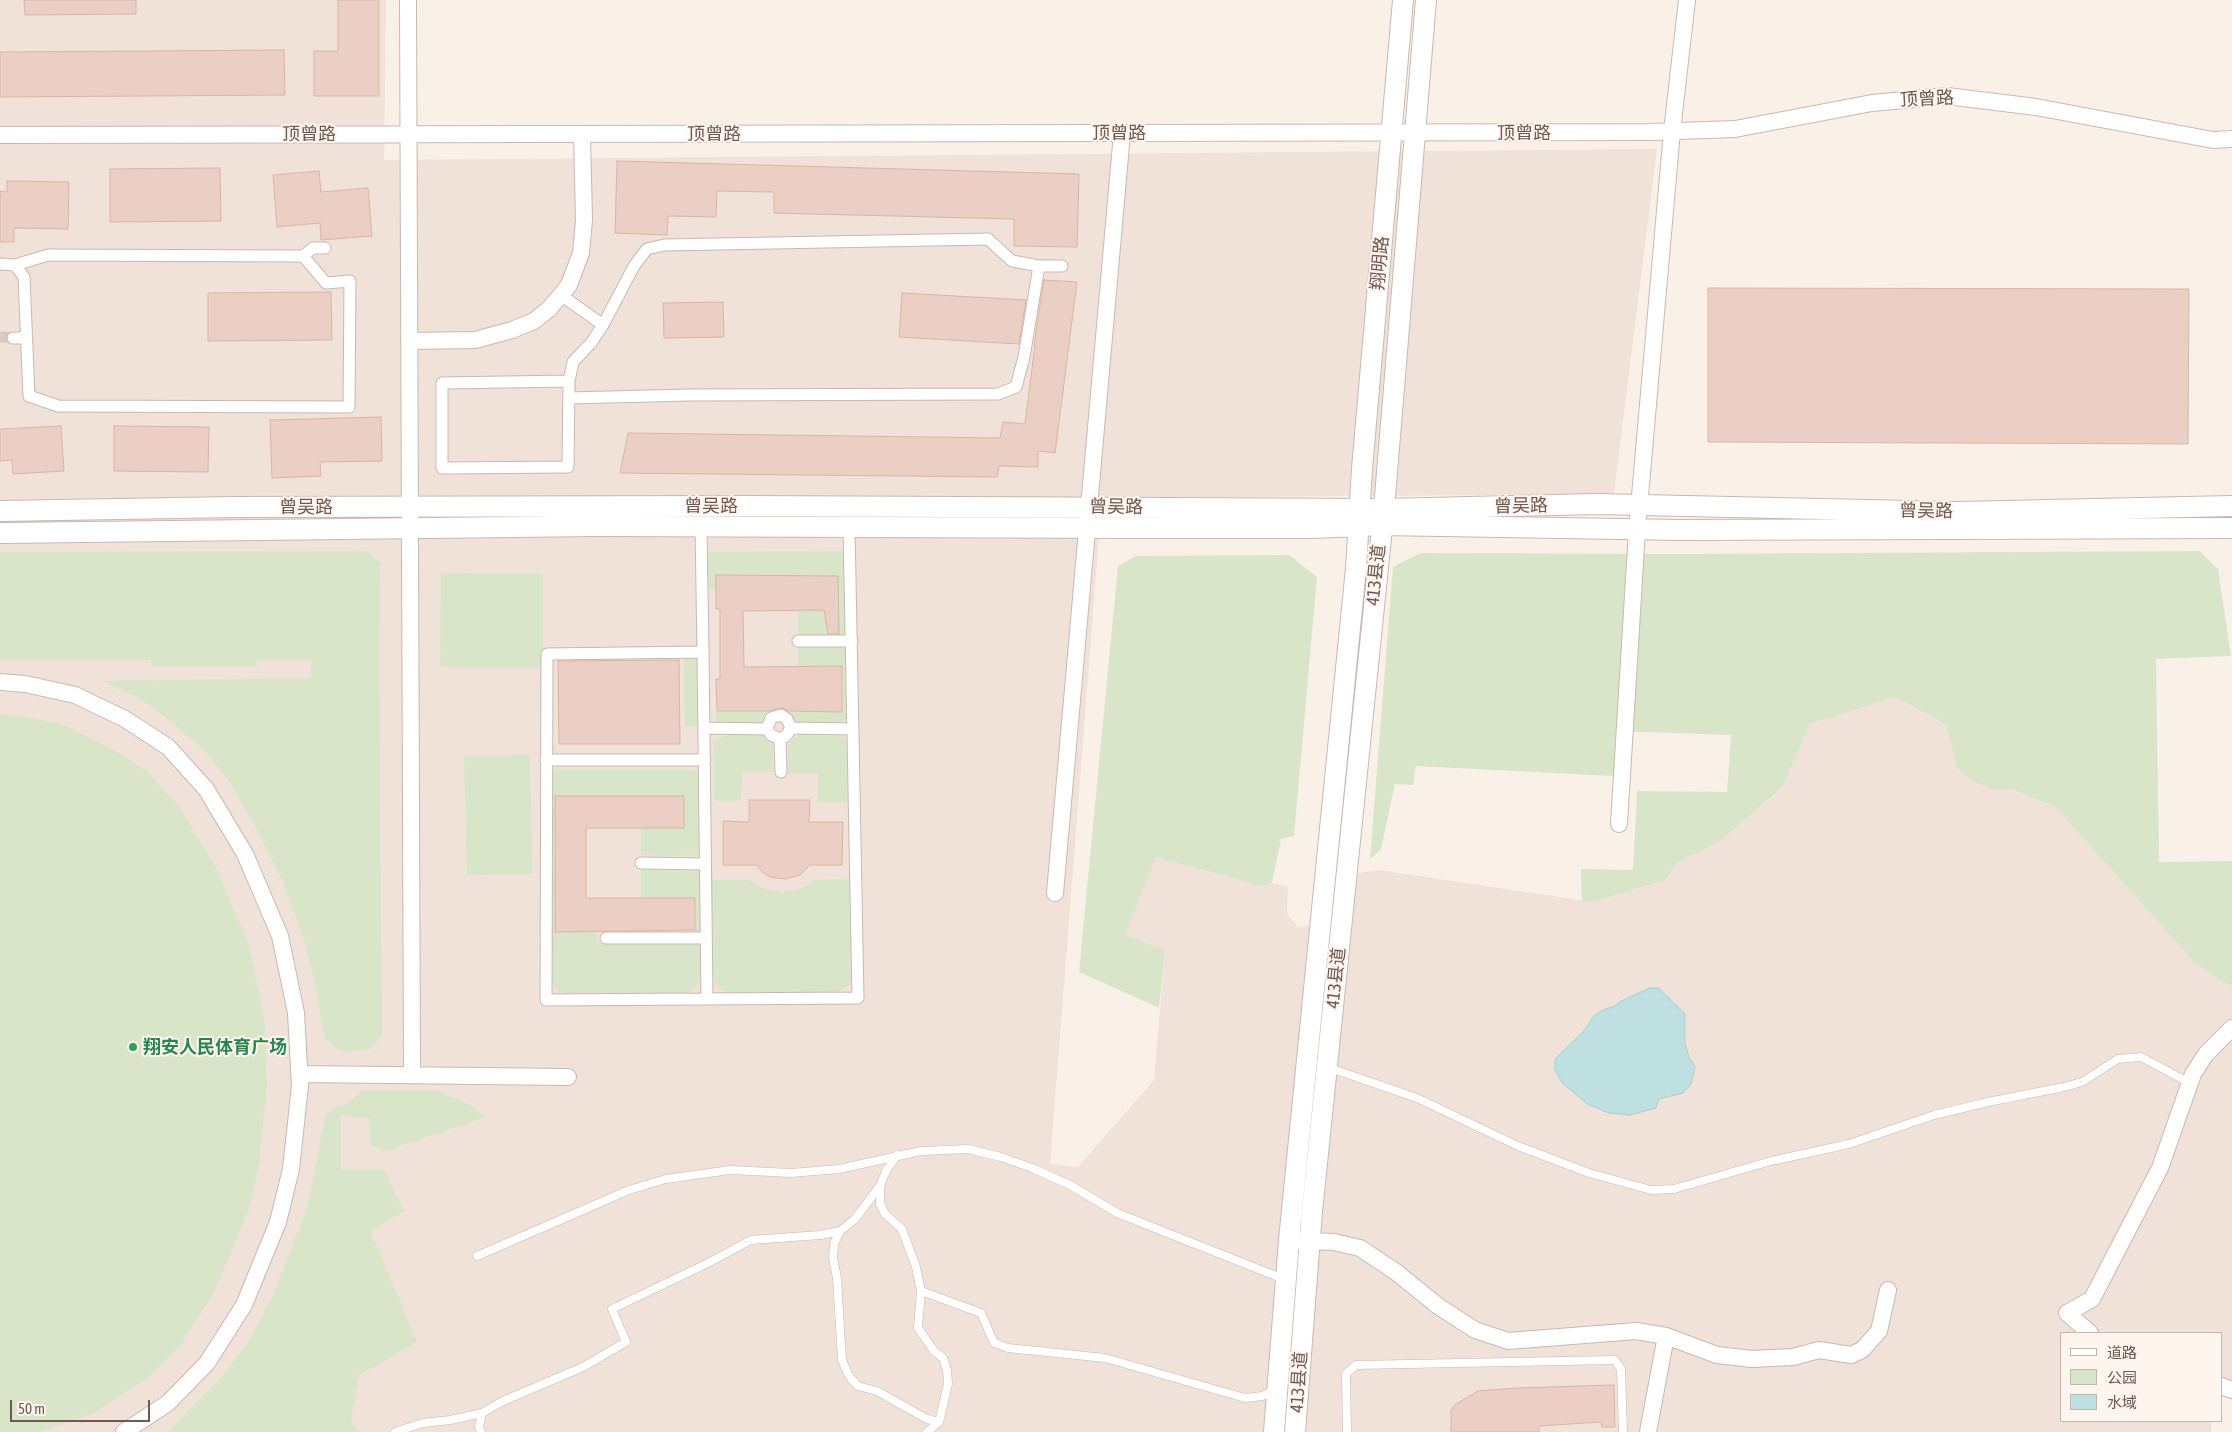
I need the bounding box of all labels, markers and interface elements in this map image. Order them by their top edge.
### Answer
street label: 顶曾路 [1899,87,1955,111]
street label: 顶曾路 [1092,122,1146,144]
street label: 顶曾路 [1497,122,1551,144]
street label: 顶曾路 [282,123,336,145]
street label: 顶曾路 [687,123,741,145]
street label: 翔明路 [1367,235,1393,291]
street label: 曾吴路 [684,495,738,517]
street label: 曾吴路 [1494,495,1548,517]
street label: 曾吴路 [279,496,333,518]
street label: 曾吴路 [1089,496,1143,518]
street label: 曾吴路 [1899,500,1953,522]
street label: 413县道 [1362,543,1390,607]
street label: 413县道 [1322,946,1350,1010]
place label: 翔安人民体育广场 [143,1036,287,1058]
marker: 翔安人民体育广场 [127,1041,139,1053]
legend [2060,1332,2222,1422]
text: 道路 [2107,1344,2137,1361]
street label: 413县道 [1286,1351,1312,1413]
text: 公园 [2107,1369,2137,1386]
scale bar [12,1390,152,1422]
text: 水域 [2107,1394,2137,1411]
text: 50 m [18,1400,45,1417]

